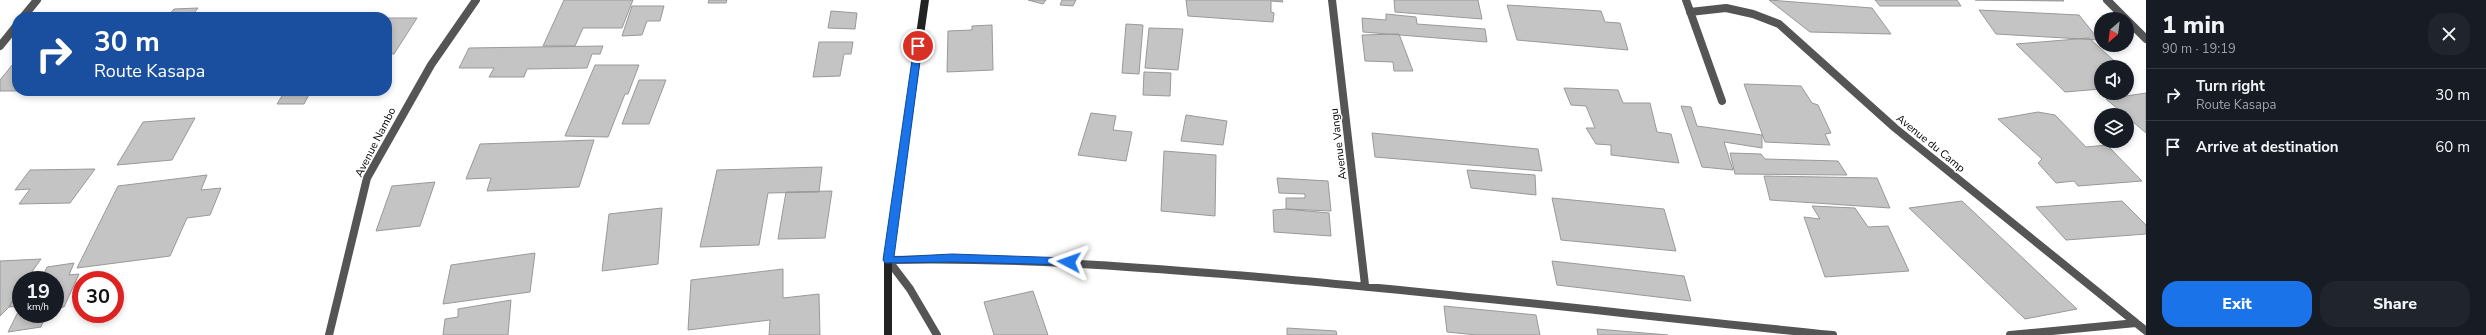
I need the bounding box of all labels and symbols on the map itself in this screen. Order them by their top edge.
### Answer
north arrow [2094,12,2134,52]
pin [901,29,935,63]
street label: Avenue Nambo [351,105,399,180]
street label: Avenue Vangu [1327,107,1350,181]
street label: Avenue du Camp [1893,111,1968,176]
position arrow [1048,241,1090,283]
speed limit sign: 30 [72,271,124,323]

